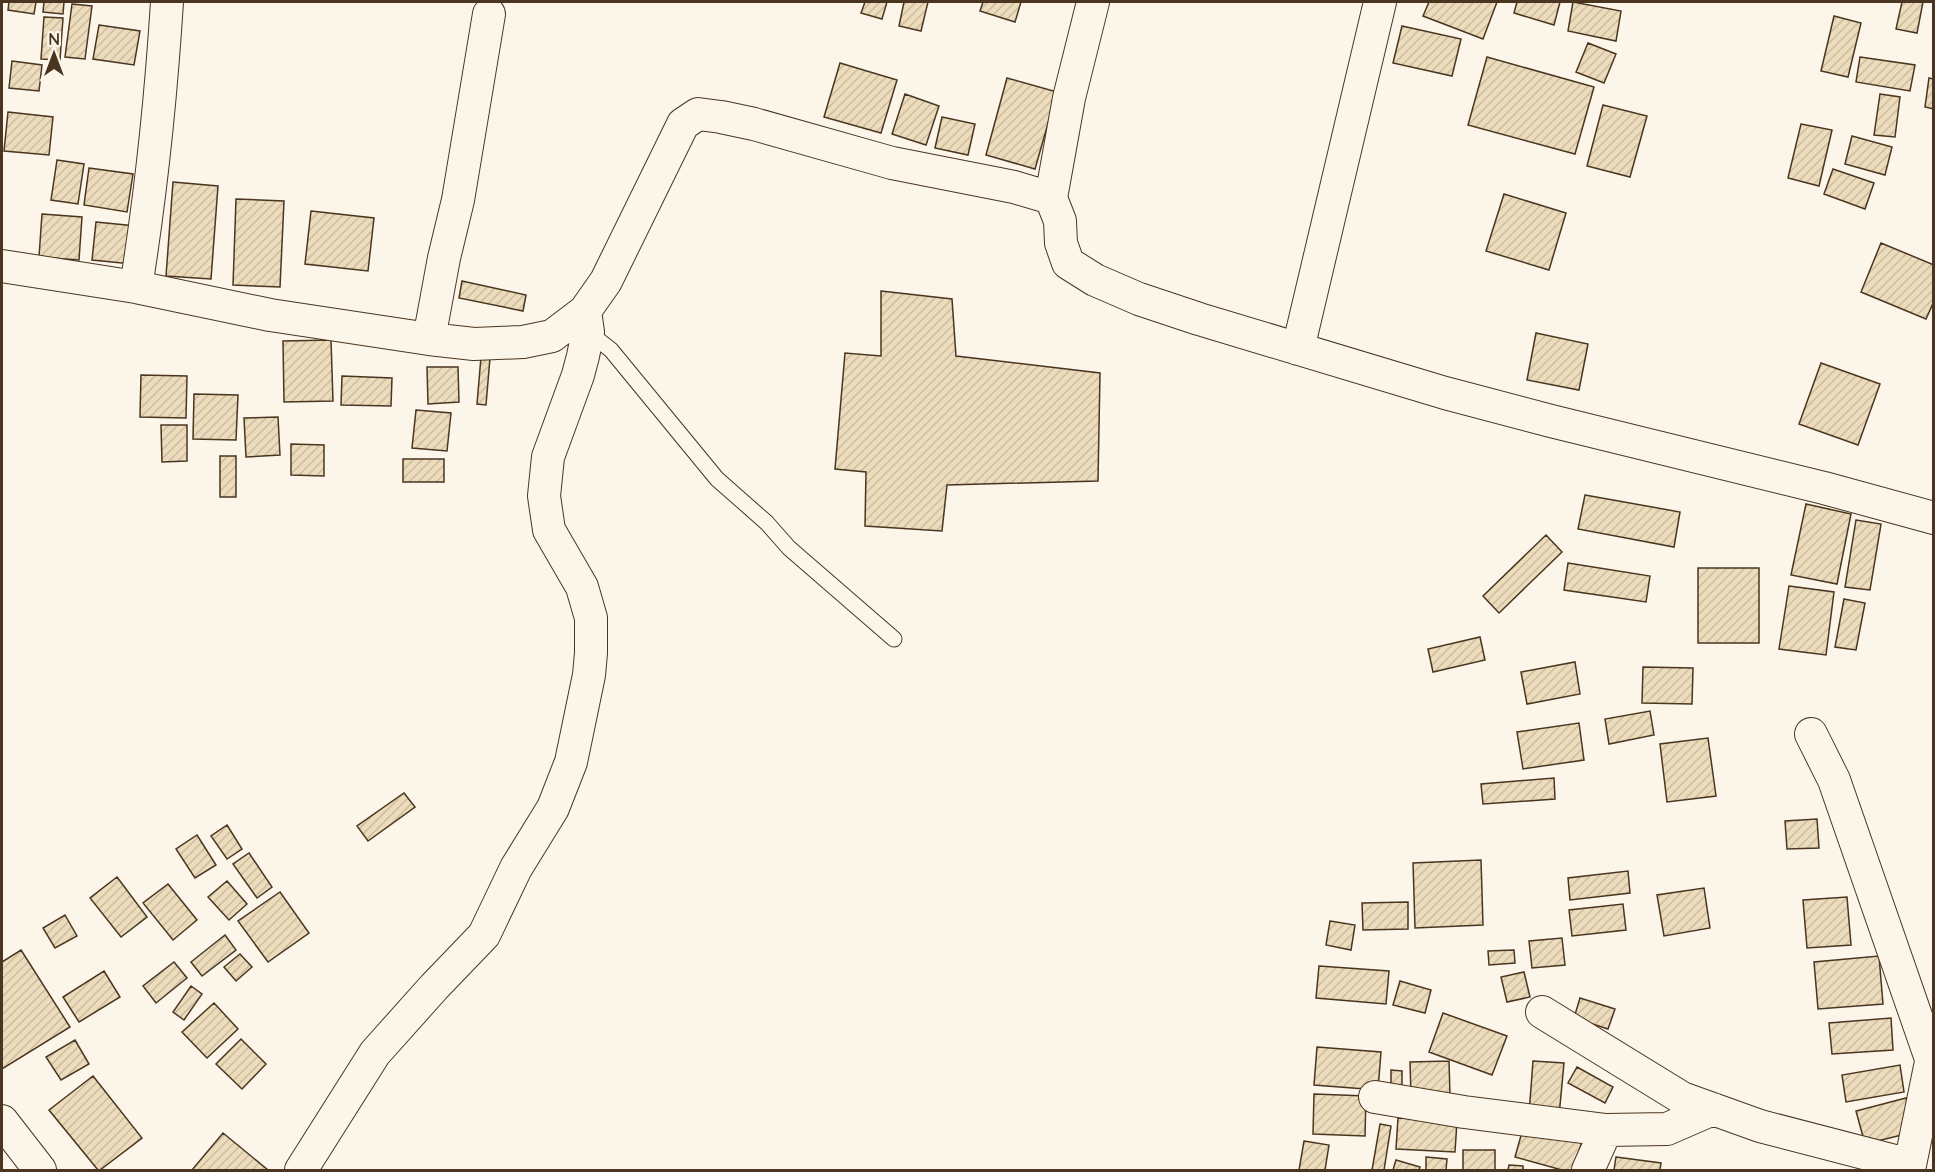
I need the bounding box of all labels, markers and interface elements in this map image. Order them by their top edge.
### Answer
north arrow [24,24,84,84]
text: N [48,29,60,49]

